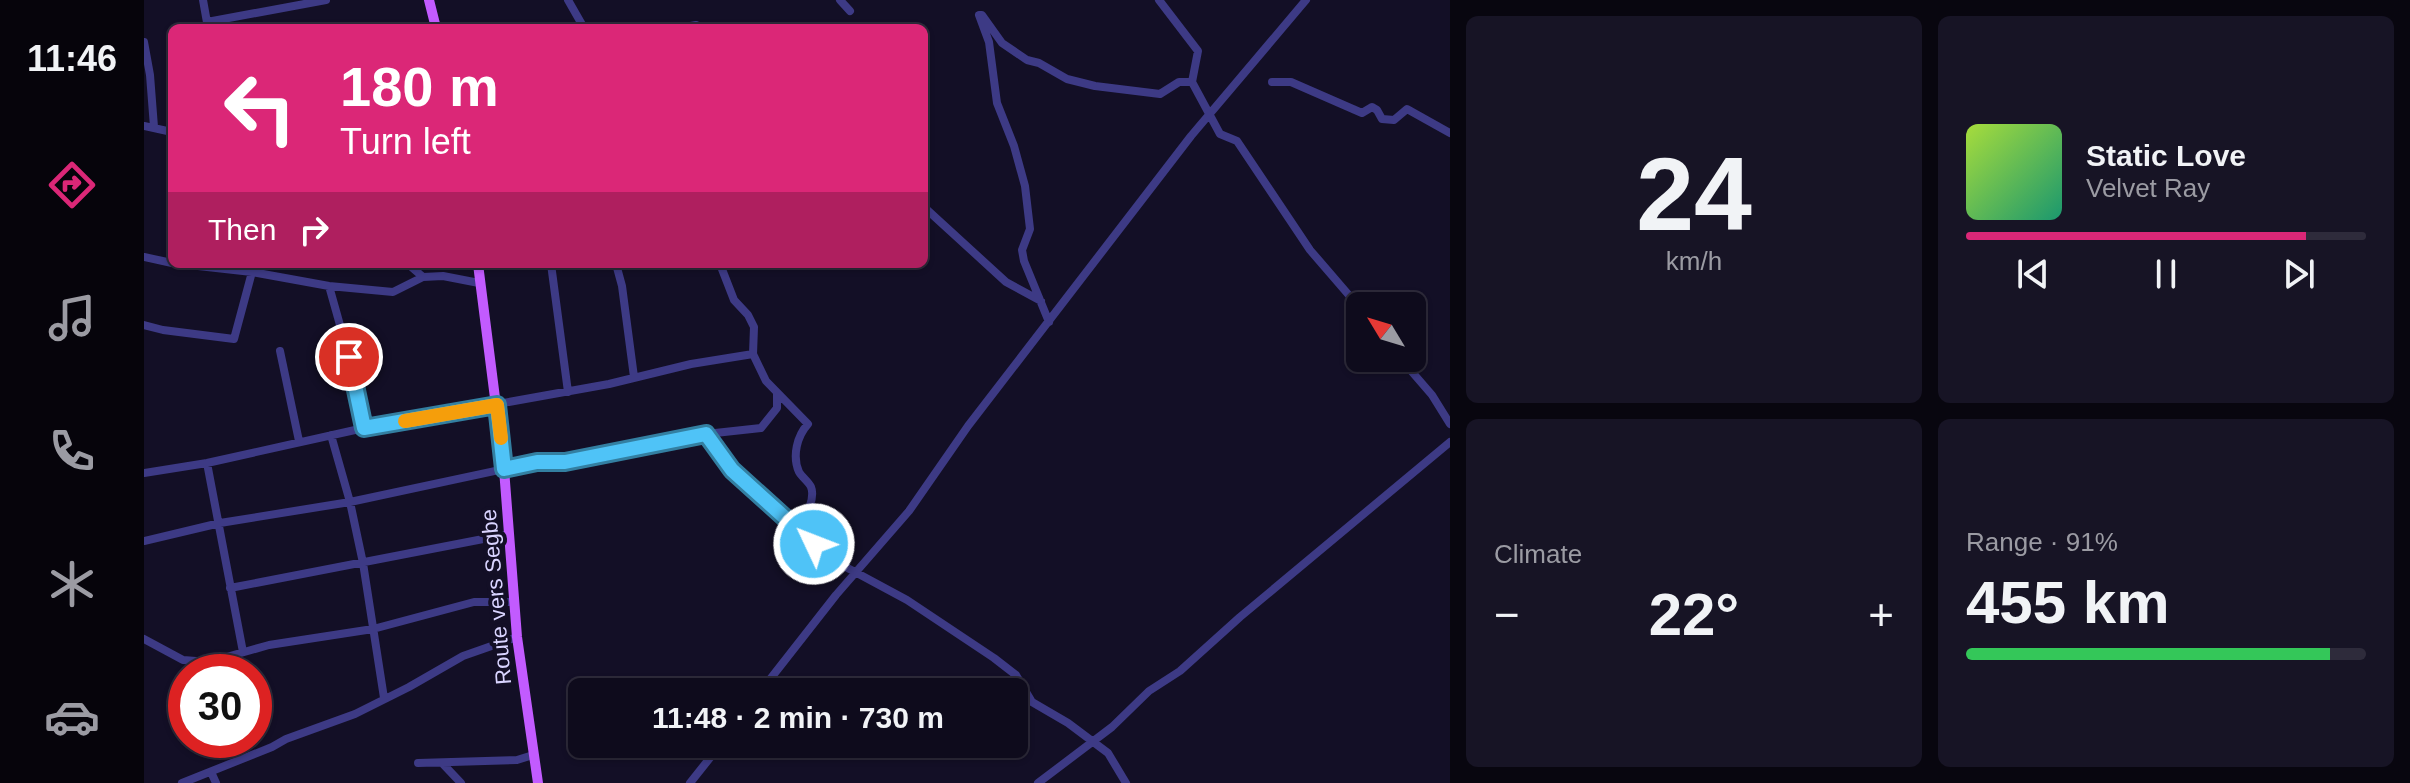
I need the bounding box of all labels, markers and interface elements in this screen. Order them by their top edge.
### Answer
text: 11:46 [27,38,117,79]
text: 180 m [340,55,499,118]
icon: left [208,56,312,160]
text: Turn left [340,121,471,162]
text: 24 [1636,136,1752,252]
text: Static Love [2086,139,2246,172]
icon: directions [44,157,100,213]
text: Velvet Ray [2086,173,2210,203]
icon: right [292,208,336,252]
text: Then [208,213,276,246]
text: km/h [1666,246,1722,276]
icon: previous [2011,252,2055,296]
icon: pause [2144,252,2188,296]
icon: next [2277,252,2321,296]
icon: music [44,290,100,346]
north arrow [1346,292,1426,372]
map controls [1346,292,1426,372]
pin [315,323,383,391]
icon: arrive [327,335,371,379]
icon: phone [44,423,100,479]
position arrow [772,502,856,586]
street label: Route vers Segbe [476,508,516,686]
text: Range · 91% [1966,527,2118,557]
text: Climate [1494,539,1582,569]
icon: climate [44,556,100,612]
text: 455 km [1966,569,2170,636]
text: 22° [1649,581,1739,648]
text: − [1494,590,1520,639]
text: + [1868,590,1894,639]
speed limit sign: 30 [168,654,272,758]
icon: car [44,689,100,745]
text: 11:48 · 2 min · 730 m [652,701,944,734]

